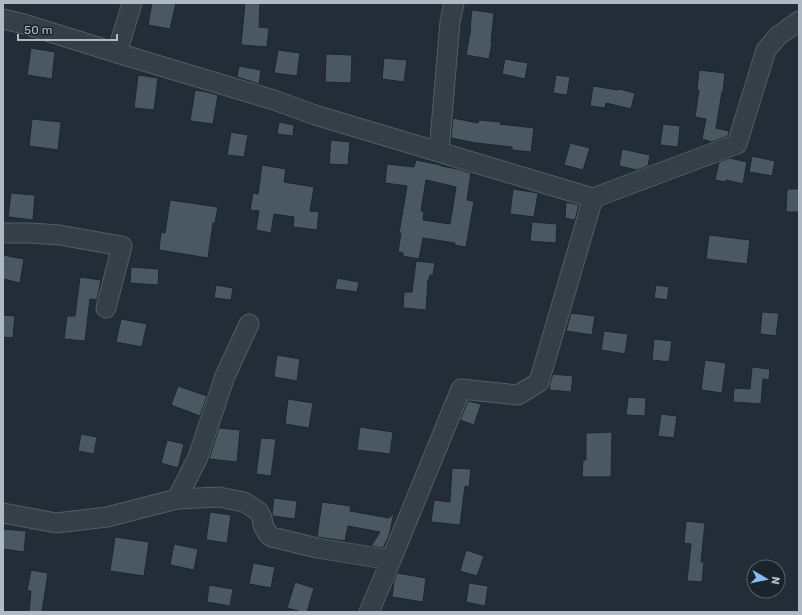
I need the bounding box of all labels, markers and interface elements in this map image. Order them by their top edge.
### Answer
scale bar [18,16,117,42]
text: 50 m [24,23,52,37]
north arrow [746,559,786,599]
text: N [768,576,782,585]

